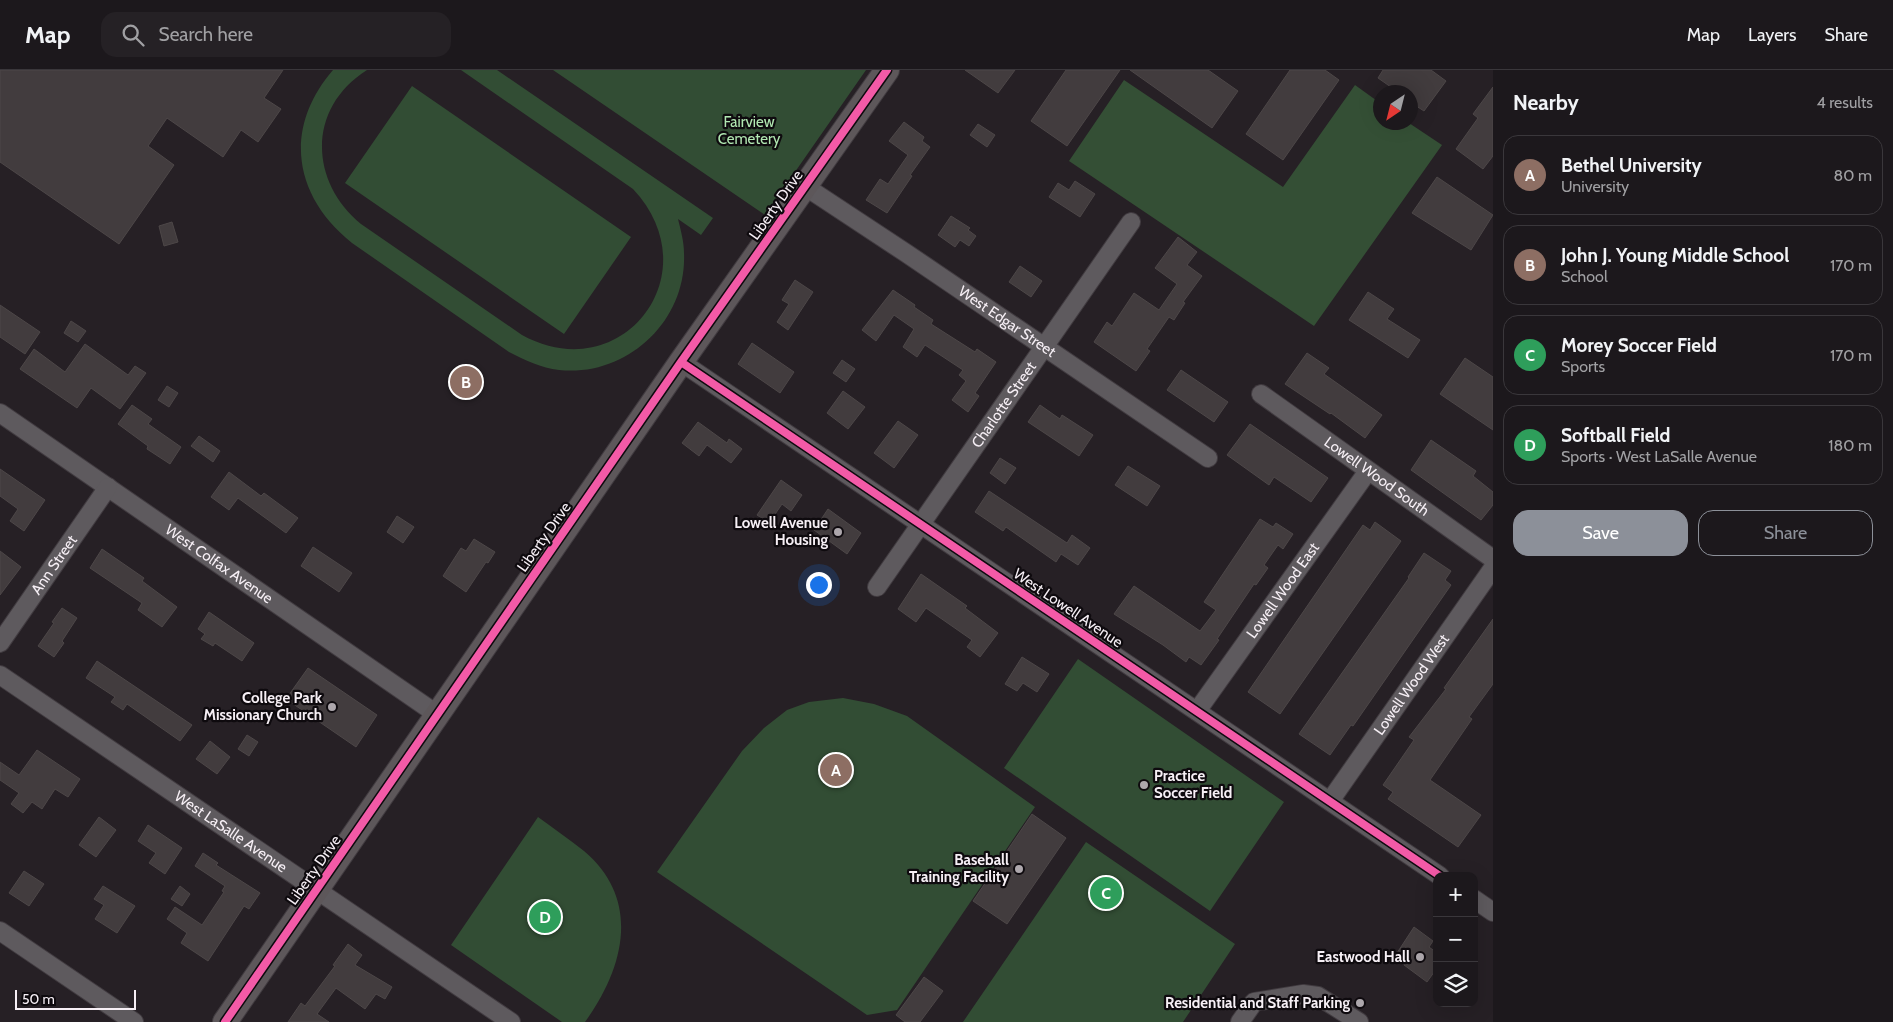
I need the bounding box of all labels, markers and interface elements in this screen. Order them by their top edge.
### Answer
search box [101,12,451,57]
text: Map [25,20,71,49]
icon: search [119,21,147,49]
text: Search here [159,23,253,46]
text: Map [1687,24,1720,46]
text: Layers [1748,24,1797,46]
text: Share [1825,24,1868,46]
north arrow [1373,85,1418,130]
text: Nearby [1513,90,1579,115]
text: 4 results [1816,93,1873,112]
park label: Fairview Cemetery [718,113,781,148]
text: Bethel University [1561,154,1702,177]
street label: Liberty Drive [745,166,807,243]
text: A [1525,166,1535,185]
text: 80 m [1834,166,1872,185]
text: University [1561,177,1629,196]
text: John J. Young Middle School [1561,244,1789,267]
text: B [1525,256,1535,275]
text: 170 m [1830,256,1872,275]
text: School [1561,267,1608,286]
street label: West Edgar Street [955,282,1059,361]
text: Morey Soccer Field [1561,334,1717,357]
text: C [1525,346,1535,365]
text: 170 m [1830,346,1872,365]
text: Sports [1561,357,1605,376]
street label: Charlotte Street [968,358,1040,451]
pin: B [450,363,482,401]
text: Softball Field [1561,424,1670,447]
street label: Lowell Wood South [1321,433,1433,520]
text: D [1524,436,1536,455]
text: 180 m [1828,436,1872,455]
text: Sports · West LaSalle Avenue [1561,447,1757,466]
street label: Liberty Drive [513,498,575,575]
button: Save [1513,510,1688,556]
button: Share [1698,510,1873,556]
place label: Lowell Avenue Housing [734,514,828,549]
street label: West Colfax Avenue [162,521,277,608]
marker: Lowell Avenue Housing [832,526,844,538]
street label: Ann Street [27,532,81,598]
street label: Lowell Wood East [1243,539,1323,642]
street label: West Lowell Avenue [1010,565,1126,651]
your location [806,572,832,598]
street label: Lowell Wood West [1370,631,1453,739]
place label: College Park Missionary Church [204,689,323,724]
marker: College Park Missionary Church [326,701,338,713]
pin: A [820,751,852,789]
place label: Practice Soccer Field [1154,767,1232,802]
marker: Practice Soccer Field [1138,779,1150,791]
street label: West LaSalle Avenue [171,787,291,877]
street label: Liberty Drive [283,831,345,908]
place label: Baseball Training Facility [909,851,1010,886]
marker: Baseball Training Facility [1013,863,1025,875]
map controls [1433,872,1478,1007]
button: + [1433,872,1478,917]
pin: C [1090,874,1122,912]
pin: D [529,898,561,936]
button: − [1433,917,1478,962]
place label: Eastwood Hall [1317,948,1410,966]
marker: Eastwood Hall [1414,951,1426,963]
button: layers [1433,962,1478,1007]
scale bar [15,987,136,1010]
text: 50 m [22,990,55,1008]
place label: Residential and Staff Parking [1165,994,1350,1012]
marker: Residential and Staff Parking [1354,997,1366,1009]

